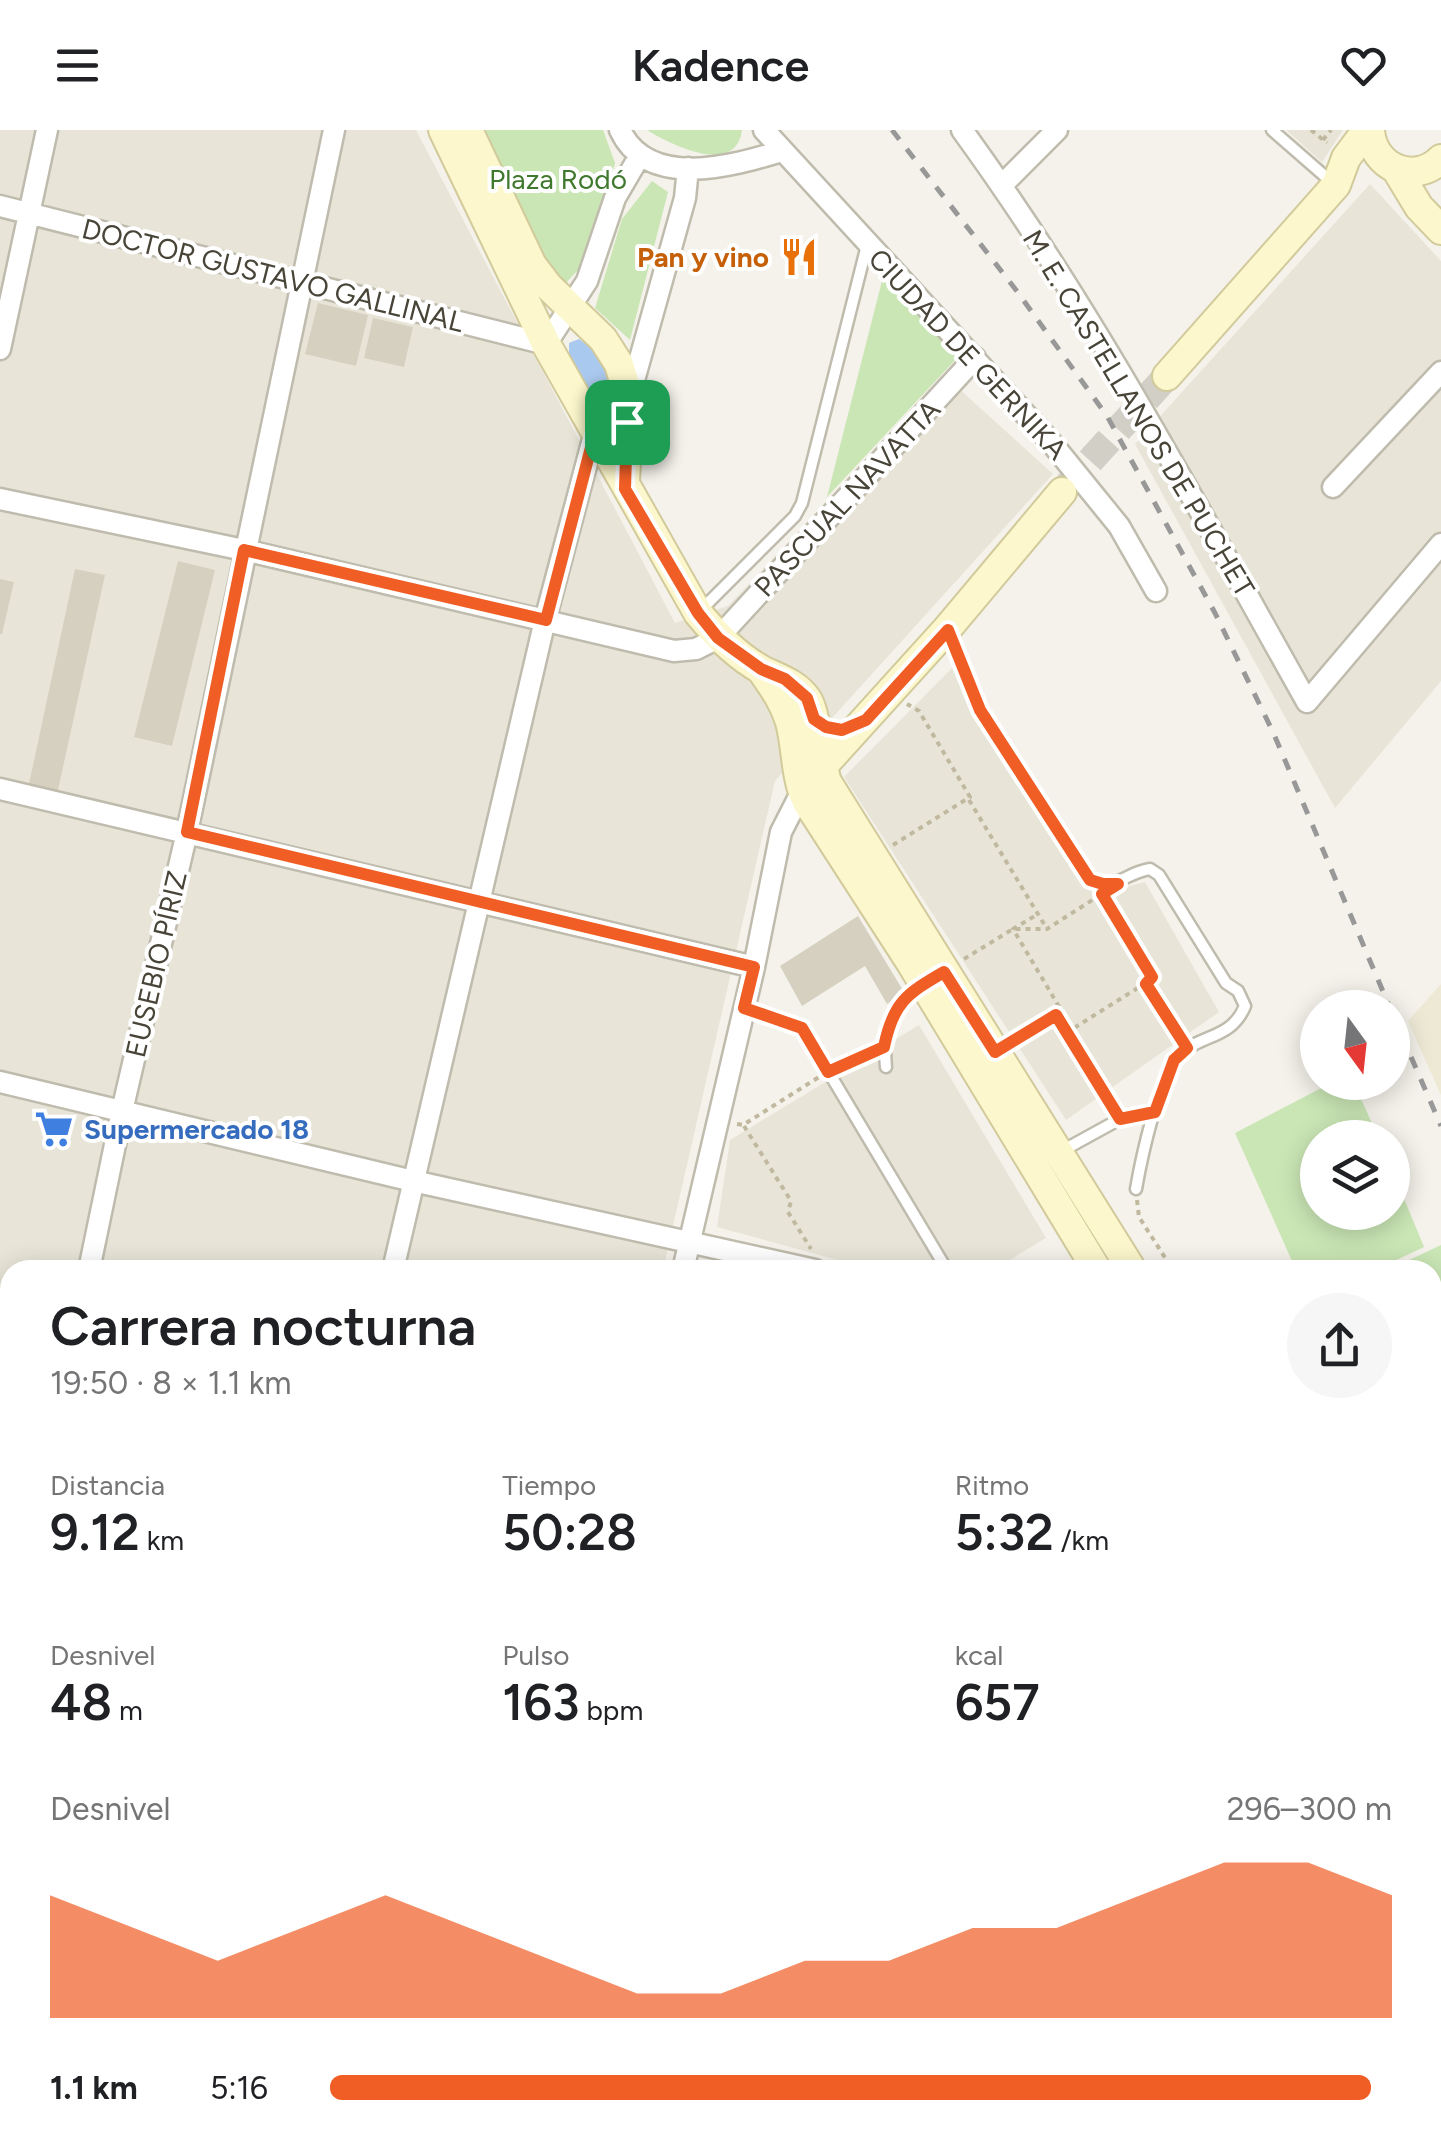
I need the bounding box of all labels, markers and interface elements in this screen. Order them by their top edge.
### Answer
icon: menu [50,38,105,93]
text: Kadence [632,38,809,92]
icon: heart [1336,38,1391,93]
park label: Plaza Rodó [489,162,627,196]
street label: DOCTOR GUSTAVO GALLINAL [79,211,468,339]
street label: M. E. CASTELLANOS DE PUCHET [1016,224,1262,603]
restaurant icon: Pan y vino [778,236,820,278]
place label: Pan y vino [637,240,769,274]
street label: CIUDAD DE GERNIKA [862,242,1074,466]
pin [585,380,670,465]
street label: PASCUAL NAVATTA [747,392,947,604]
icon: arrive [600,395,655,450]
street label: EUSEBIO PÍRIZ [118,867,194,1061]
north arrow [1300,990,1410,1100]
map controls [1300,990,1410,1230]
supermarket icon: Supermercado 18 [33,1108,75,1150]
place label: Supermercado 18 [84,1112,309,1146]
button: layers [1300,1120,1410,1230]
text: Carrera nocturna [50,1293,476,1359]
button: share [1287,1293,1392,1398]
text: 19:50 · 8 × 1.1 km [50,1364,291,1402]
text: Distancia [50,1468,165,1502]
text: Tiempo [502,1468,596,1502]
text: Ritmo [955,1468,1029,1502]
text: 9.12 [50,1502,140,1563]
text: 50:28 [502,1502,637,1563]
text: 5:32 [955,1502,1054,1563]
text: km [140,1523,184,1557]
text: /km [1054,1523,1109,1557]
text: Desnivel [50,1638,155,1672]
text: Pulso [502,1638,570,1672]
text: kcal [955,1638,1004,1672]
text: 48 [50,1672,112,1733]
text: 163 [502,1672,580,1733]
text: 657 [955,1672,1040,1733]
text: m [112,1693,143,1727]
text: bpm [580,1693,643,1727]
text: Desnivel [50,1790,170,1828]
text: 296–300 m [1227,1790,1392,1828]
text: 1.1 km [50,2069,138,2107]
text: 5:16 [210,2069,268,2107]

